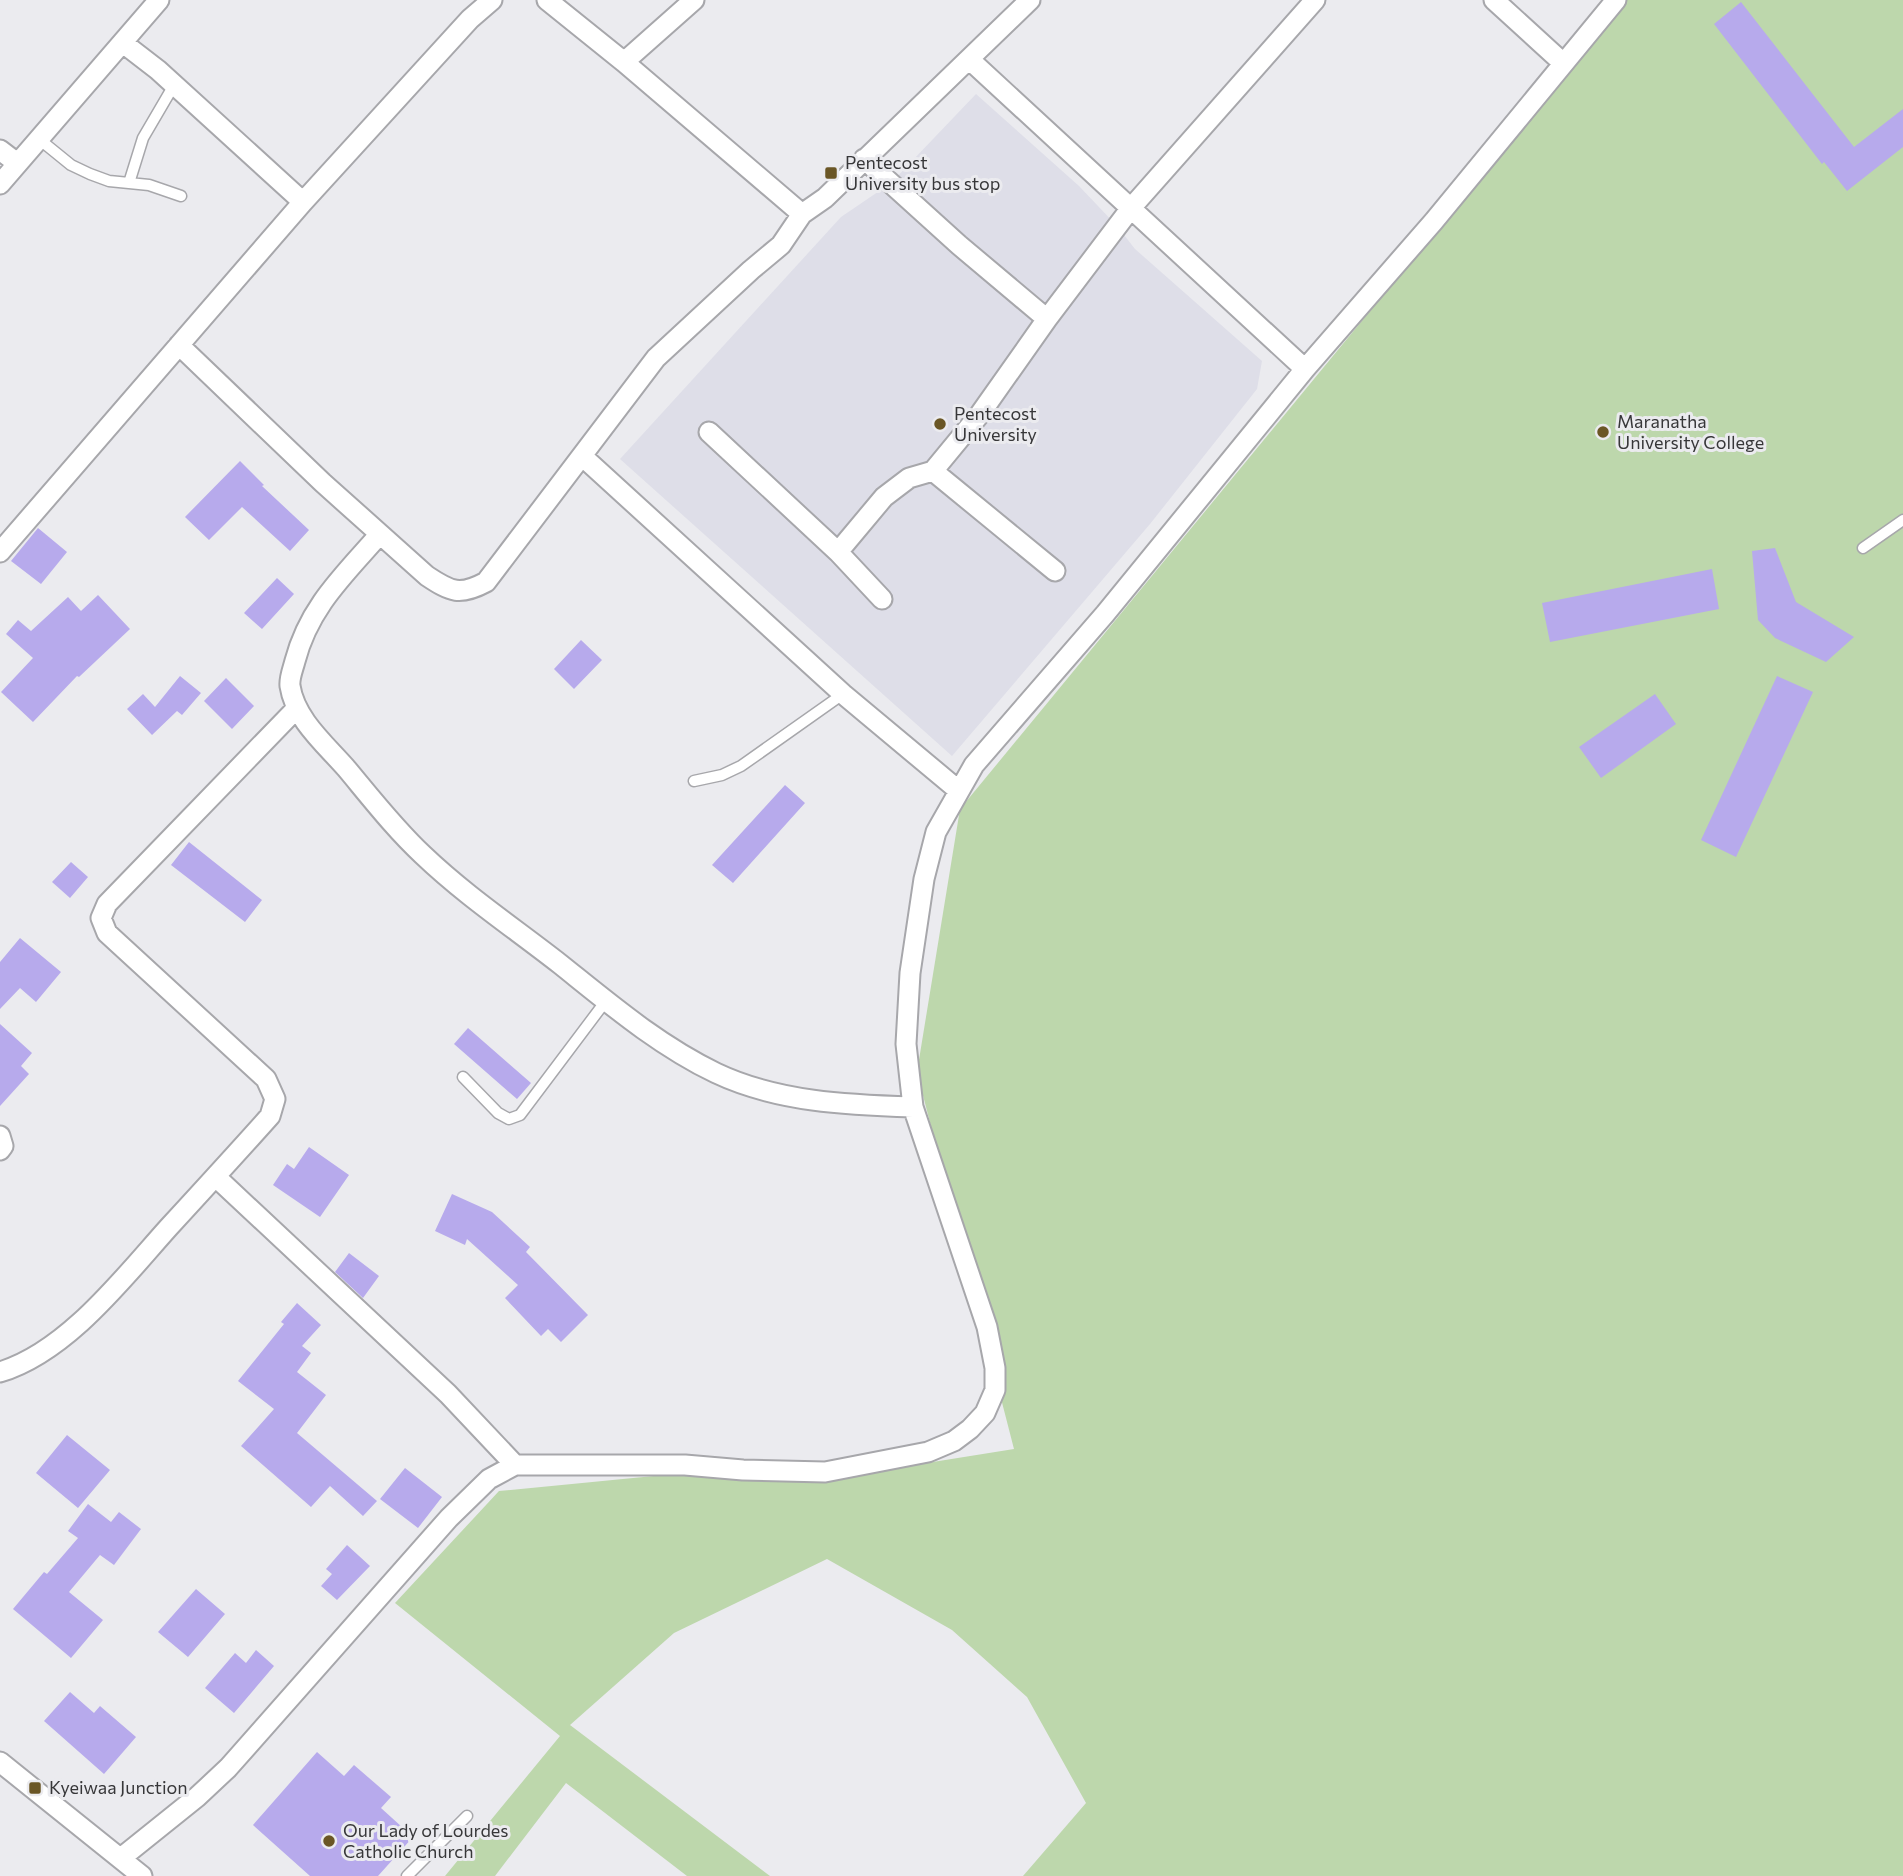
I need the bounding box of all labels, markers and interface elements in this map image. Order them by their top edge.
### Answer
place label: Pentecost University bus stop [845,151,1000,194]
marker: Pentecost University bus stop [823,165,839,181]
place label: Pentecost University [954,402,1037,445]
place label: Maranatha University College [1617,410,1764,453]
marker: Pentecost University [932,416,948,432]
marker: Maranatha University College [1595,424,1611,440]
place label: Kyeiwaa Junction [49,1776,188,1798]
marker: Kyeiwaa Junction [27,1780,43,1796]
place label: Our Lady of Lourdes Catholic Church [343,1819,509,1862]
marker: Our Lady of Lourdes Catholic Church [321,1833,337,1849]

